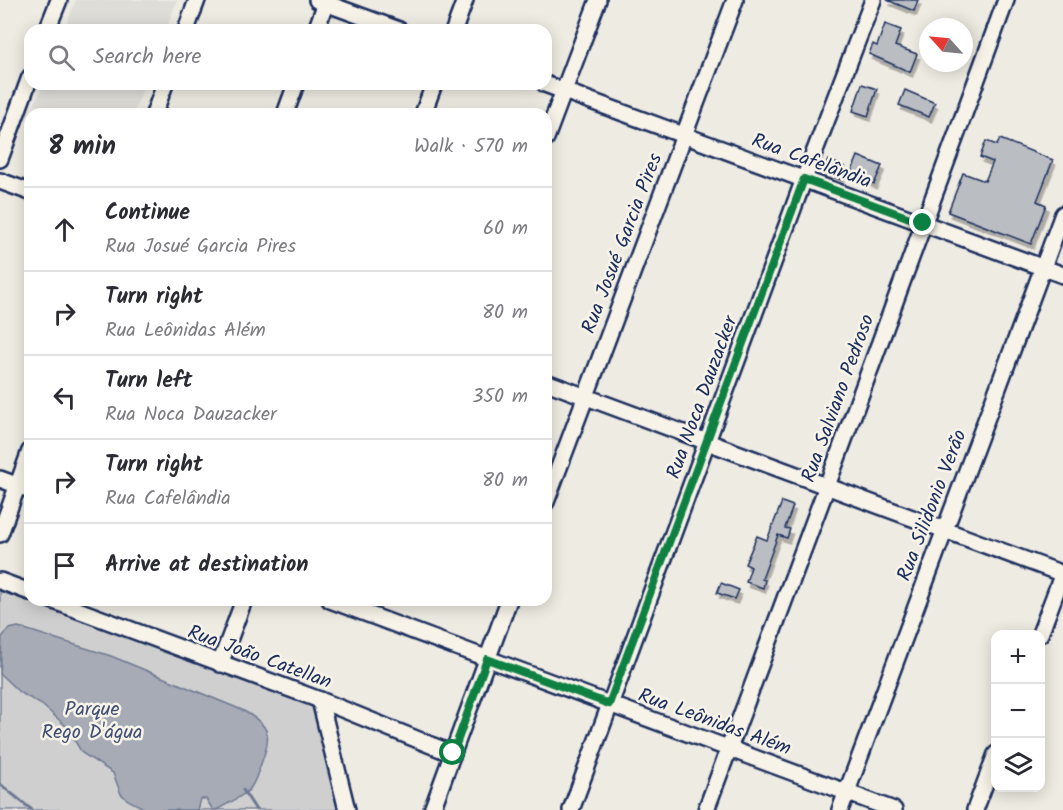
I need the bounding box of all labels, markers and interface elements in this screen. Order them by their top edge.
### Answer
north arrow [919,18,973,72]
search box [24,24,552,90]
text: Search here [93,40,201,75]
icon: search [45,41,78,74]
street label: Rua Cafelândia [747,125,876,198]
text: 8 min [48,126,116,168]
text: Walk · 570 m [414,131,528,163]
street label: Rua Josué Garcia Pires [574,148,672,339]
text: Continue [105,196,190,231]
route end [909,209,935,235]
icon: ahead [48,213,81,246]
text: 60 m [483,213,528,245]
text: Rua Josué Garcia Pires [105,231,296,263]
text: Turn right [105,280,203,315]
icon: right [48,297,81,330]
text: 80 m [482,297,528,329]
street label: Rua Noca Dauzacker [659,310,748,484]
street label: Rua Salviano Pedroso [794,310,884,487]
text: Rua Leônidas Além [105,315,266,347]
text: Turn left [105,364,192,399]
icon: left [48,381,81,414]
text: 350 m [472,381,528,413]
text: Rua Noca Dauzacker [105,399,277,431]
street label: Rua Silidonio Verão [889,425,976,586]
text: Turn right [105,448,203,483]
icon: right [48,465,81,498]
text: 80 m [482,465,528,497]
text: Rua Cafelândia [105,483,231,515]
text: Arrive at destination [105,548,308,583]
icon: arrive [48,549,81,582]
street label: Rua João Catellan [183,617,336,699]
map controls [991,630,1045,792]
button: + [991,630,1045,684]
street label: Rua Leônidas Além [633,680,795,765]
button: − [991,684,1045,738]
park label: Parque Rego D'água [42,694,143,749]
button: layers [991,738,1045,792]
route start [439,739,465,765]

